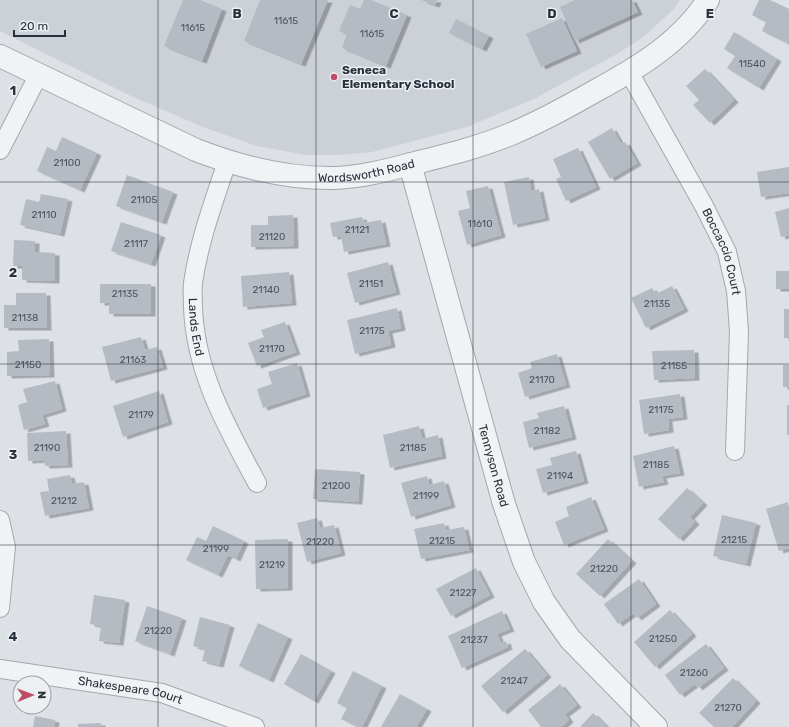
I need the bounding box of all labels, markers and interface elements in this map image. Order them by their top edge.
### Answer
text: B [232,6,242,21]
text: C [389,6,399,21]
text: D [547,6,557,21]
text: E [706,6,714,21]
scale bar [14,12,65,38]
house number: 11615 [274,15,298,27]
text: 20 m [20,19,48,33]
house number: 11615 [181,22,205,34]
house number: 11615 [360,28,384,40]
house number: 11540 [738,58,766,70]
place label: Seneca Elementary School [342,63,454,91]
marker: Seneca Elementary School [329,72,339,82]
text: 1 [10,83,16,98]
street label: Wordsworth Road [318,156,416,185]
house number: 21100 [53,157,81,169]
house number: 21105 [131,194,157,206]
street label: Boccaccio Court [699,206,743,296]
house number: 21110 [31,209,57,221]
house number: 11610 [468,218,492,230]
house number: 21121 [345,224,369,236]
house number: 21120 [259,231,285,243]
house number: 21117 [124,238,148,250]
text: 2 [9,265,17,280]
house number: 21151 [359,278,383,290]
house number: 21140 [253,284,280,296]
house number: 21135 [112,288,138,300]
street label: Lands End [186,298,207,357]
house number: 21135 [644,298,670,310]
house number: 21138 [12,312,38,324]
house number: 21175 [359,325,385,337]
house number: 21170 [259,343,285,355]
house number: 21163 [120,354,146,366]
house number: 21150 [15,359,41,371]
house number: 21155 [661,360,687,372]
house number: 21170 [529,374,555,386]
house number: 21175 [648,404,674,416]
house number: 21179 [128,409,154,421]
street label: Tennyson Road [475,423,511,509]
house number: 21182 [534,425,560,437]
house number: 21190 [34,442,60,454]
house number: 21185 [400,442,426,454]
text: 3 [9,447,18,462]
house number: 21185 [643,459,669,471]
house number: 21194 [547,470,573,482]
house number: 21200 [322,480,350,492]
house number: 21199 [413,490,439,502]
house number: 21212 [51,495,77,507]
house number: 21215 [721,534,747,546]
house number: 21215 [429,535,455,547]
house number: 21220 [306,536,334,548]
house number: 21199 [203,543,229,555]
house number: 21219 [259,559,285,571]
house number: 21220 [590,563,618,575]
house number: 21227 [449,587,477,599]
house number: 21220 [144,625,172,637]
text: 4 [9,629,18,644]
house number: 21250 [649,633,677,645]
house number: 21237 [460,634,488,646]
house number: 21260 [680,667,708,679]
street label: Shakespeare Court [77,674,185,707]
north arrow [12,675,52,715]
house number: 21247 [500,675,528,687]
text: N [35,691,48,699]
house number: 21270 [714,702,742,714]

